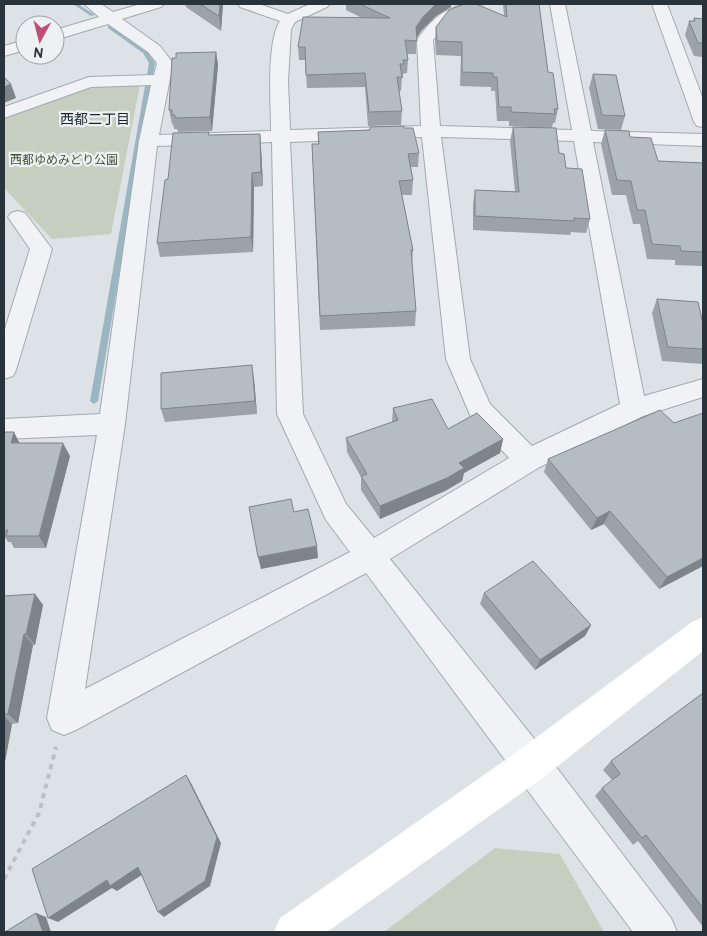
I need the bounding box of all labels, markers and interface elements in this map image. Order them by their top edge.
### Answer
north arrow [15,15,65,65]
text: N [33,42,45,60]
district label: 西都二丁目 [60,112,130,129]
park label: 西都ゆめみどり公園 [10,153,118,169]

